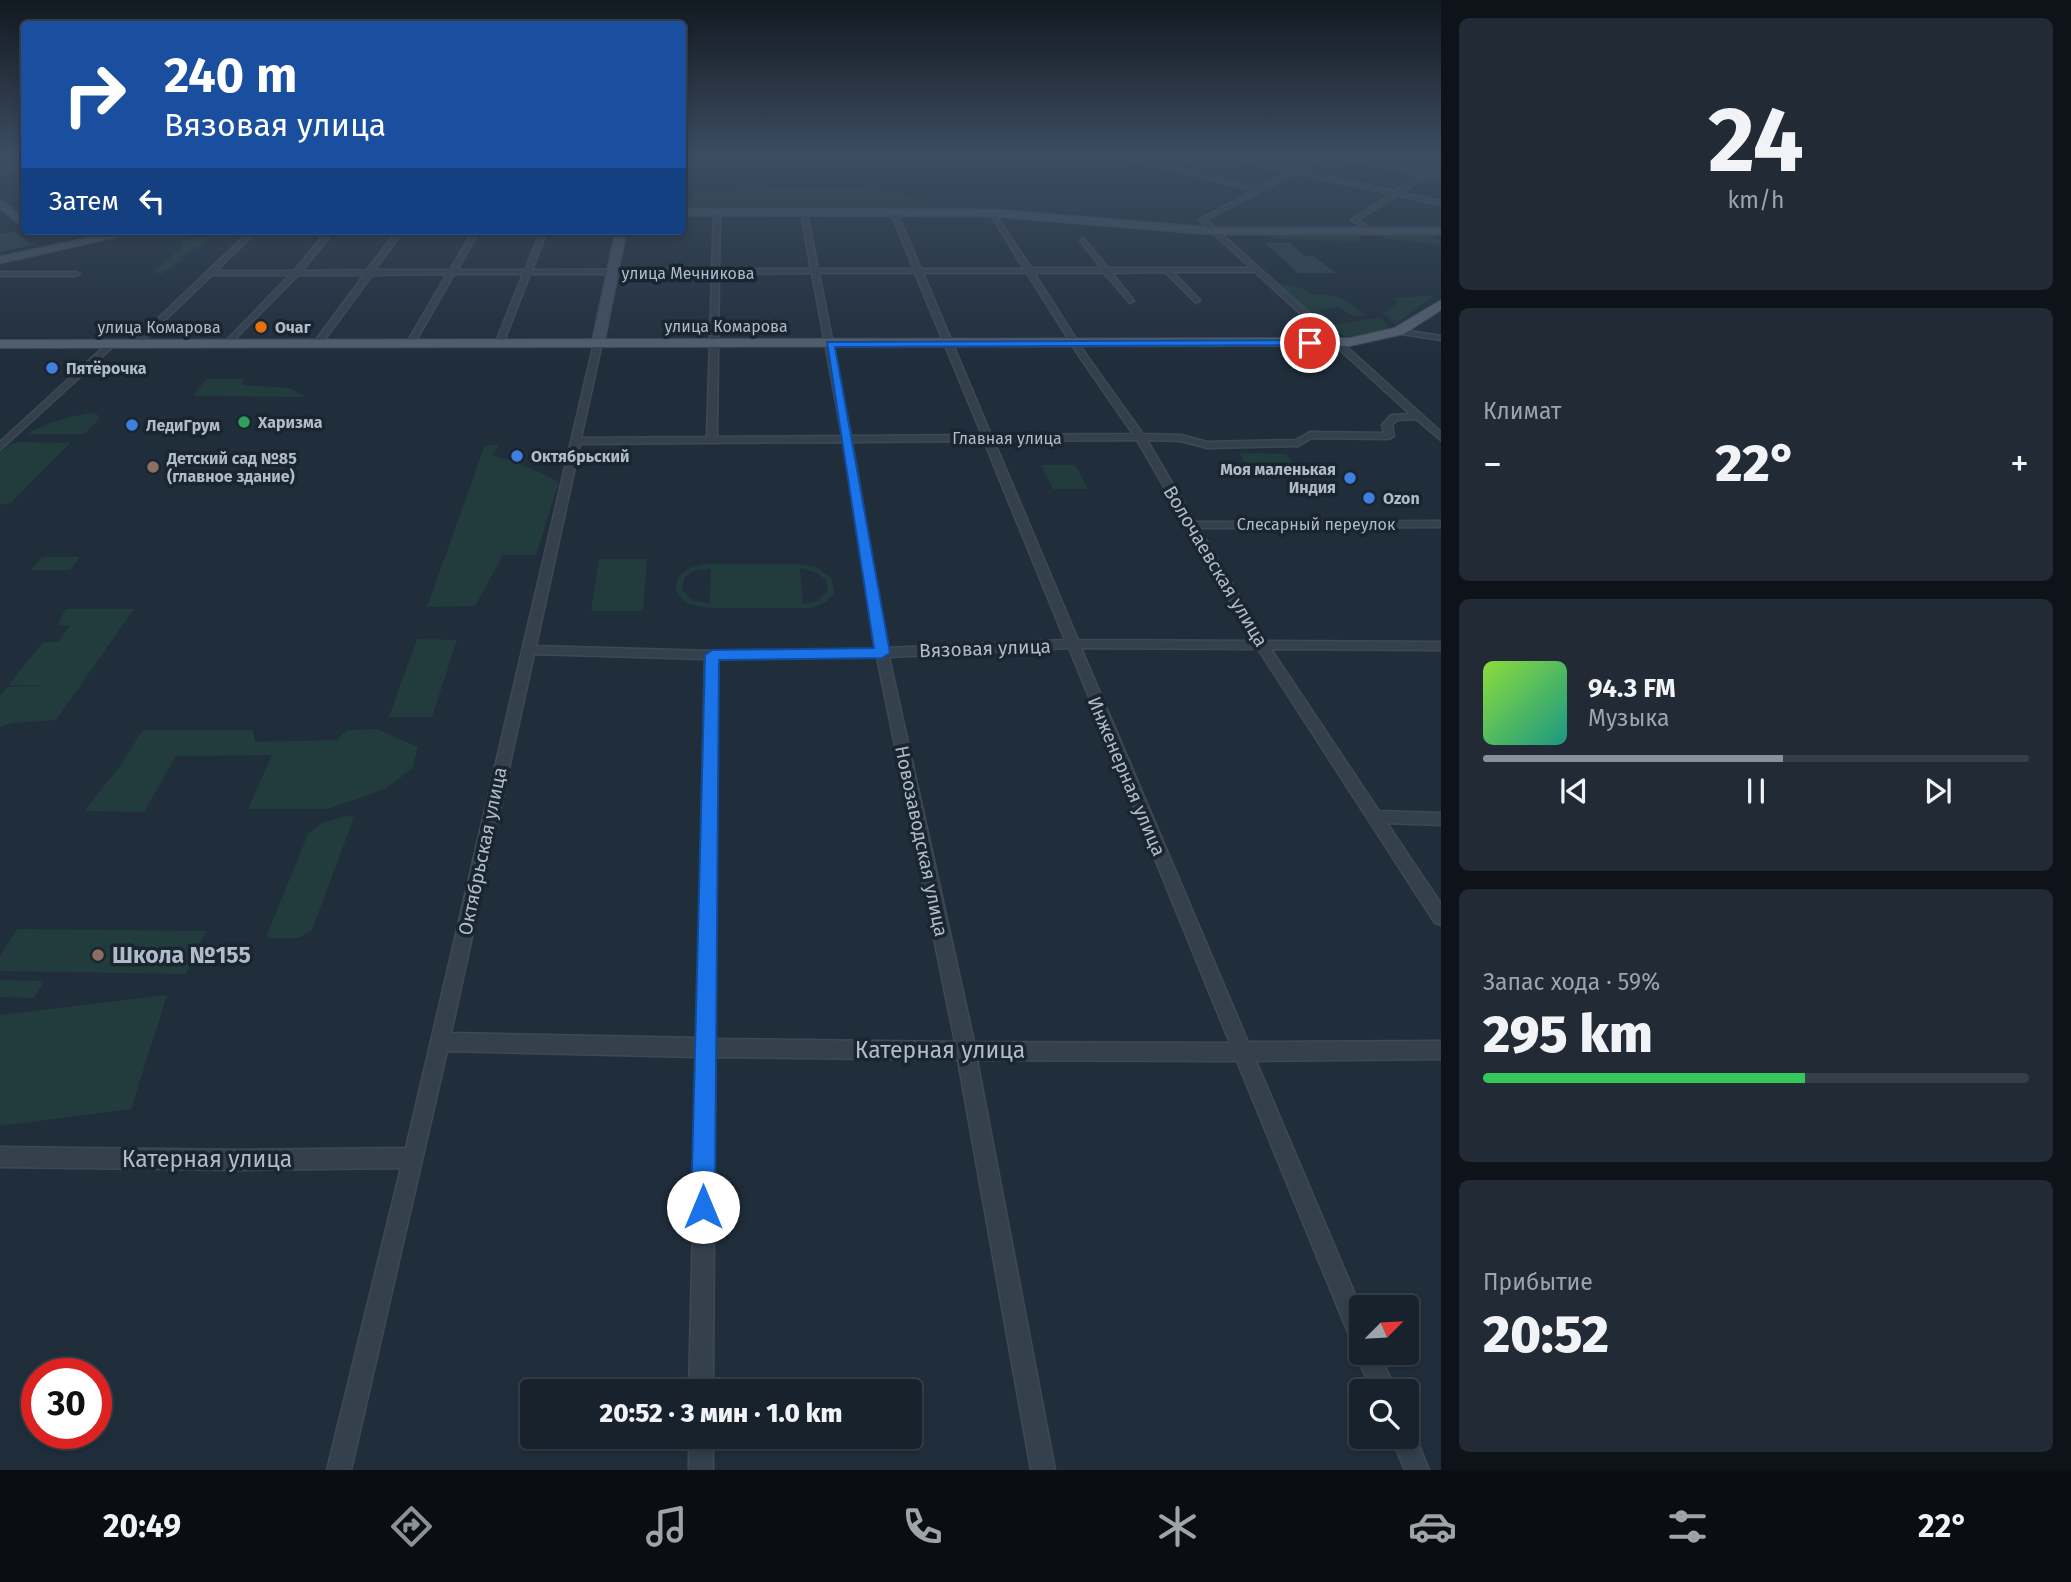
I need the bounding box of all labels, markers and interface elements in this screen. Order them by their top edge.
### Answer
text: 240 m [164,46,297,105]
icon: right [49,49,140,140]
text: 24 [1708,86,1804,195]
text: Вязовая улица [164,106,386,144]
icon: left [133,182,171,220]
text: Затем [49,186,119,217]
text: km/h [1728,186,1784,214]
street label: улица Мечникова [622,264,754,283]
pin [1280,313,1340,373]
street label: улица Комарова [664,317,788,336]
street label: улица Комарова [97,318,221,337]
place label: Очаг [275,318,312,337]
marker: Очаг [253,319,269,335]
icon: arrive [1291,324,1329,362]
place label: Пятёрочка [66,359,147,378]
marker: Пятёрочка [44,360,60,376]
text: Климат [1483,397,1561,425]
place label: Харизма [257,413,323,432]
marker: Харизма [236,414,252,430]
place label: ЛедиГрум [146,416,220,435]
marker: ЛедиГрум [124,417,140,433]
street label: Главная улица [952,429,1062,448]
text: 22° [1715,432,1797,495]
text: − [1483,441,1502,487]
text: + [2010,441,2029,487]
place label: Октябрьский [531,447,629,466]
marker: Октябрьский [509,448,525,464]
place label: Детский сад №85 (главное здание) [166,449,297,486]
marker: Детский сад №85 (главное здание) [145,459,161,475]
place label: Моя маленькая Индия [1220,460,1336,497]
marker: Моя маленькая Индия [1342,470,1358,486]
street label: Волочаевская улица [1158,482,1273,651]
place label: Ozon [1383,489,1420,508]
marker: Ozon [1361,490,1377,506]
street label: Слесарный переулок [1237,515,1396,534]
street label: Вязовая улица [919,635,1051,662]
text: 94.3 FM [1588,673,1676,704]
street label: Инженерная улица [1083,693,1171,859]
text: Музыка [1588,704,1669,732]
street label: Новозаводская улица [890,744,953,939]
street label: Октябрьская улица [453,765,512,937]
icon: previous [1555,772,1593,810]
icon: pause [1737,772,1775,810]
icon: next [1919,772,1957,810]
place label: Школа №155 [112,941,251,969]
marker: Школа №155 [90,947,106,963]
text: Запас хода · 59% [1483,968,1660,996]
text: 295 km [1483,1003,1653,1066]
street label: Катерная улица [855,1036,1025,1064]
street label: Катерная улица [122,1145,292,1173]
position arrow [666,1170,740,1244]
text: Прибытие [1483,1268,1593,1296]
north arrow [1349,1295,1419,1365]
map controls [1349,1295,1419,1449]
text: 20:52 [1483,1303,1609,1366]
speed limit sign: 30 [21,1358,112,1449]
button: search [1349,1379,1419,1449]
text: 20:52 · 3 мин · 1.0 km [600,1398,842,1429]
icon: directions [387,1502,436,1551]
icon: music [642,1502,691,1551]
icon: phone [898,1502,947,1551]
icon: climate [1153,1502,1202,1551]
icon: car [1408,1502,1457,1551]
icon: filters [1663,1502,1712,1551]
text: 20:49 [103,1507,181,1545]
text: 22° [1918,1507,1968,1545]

